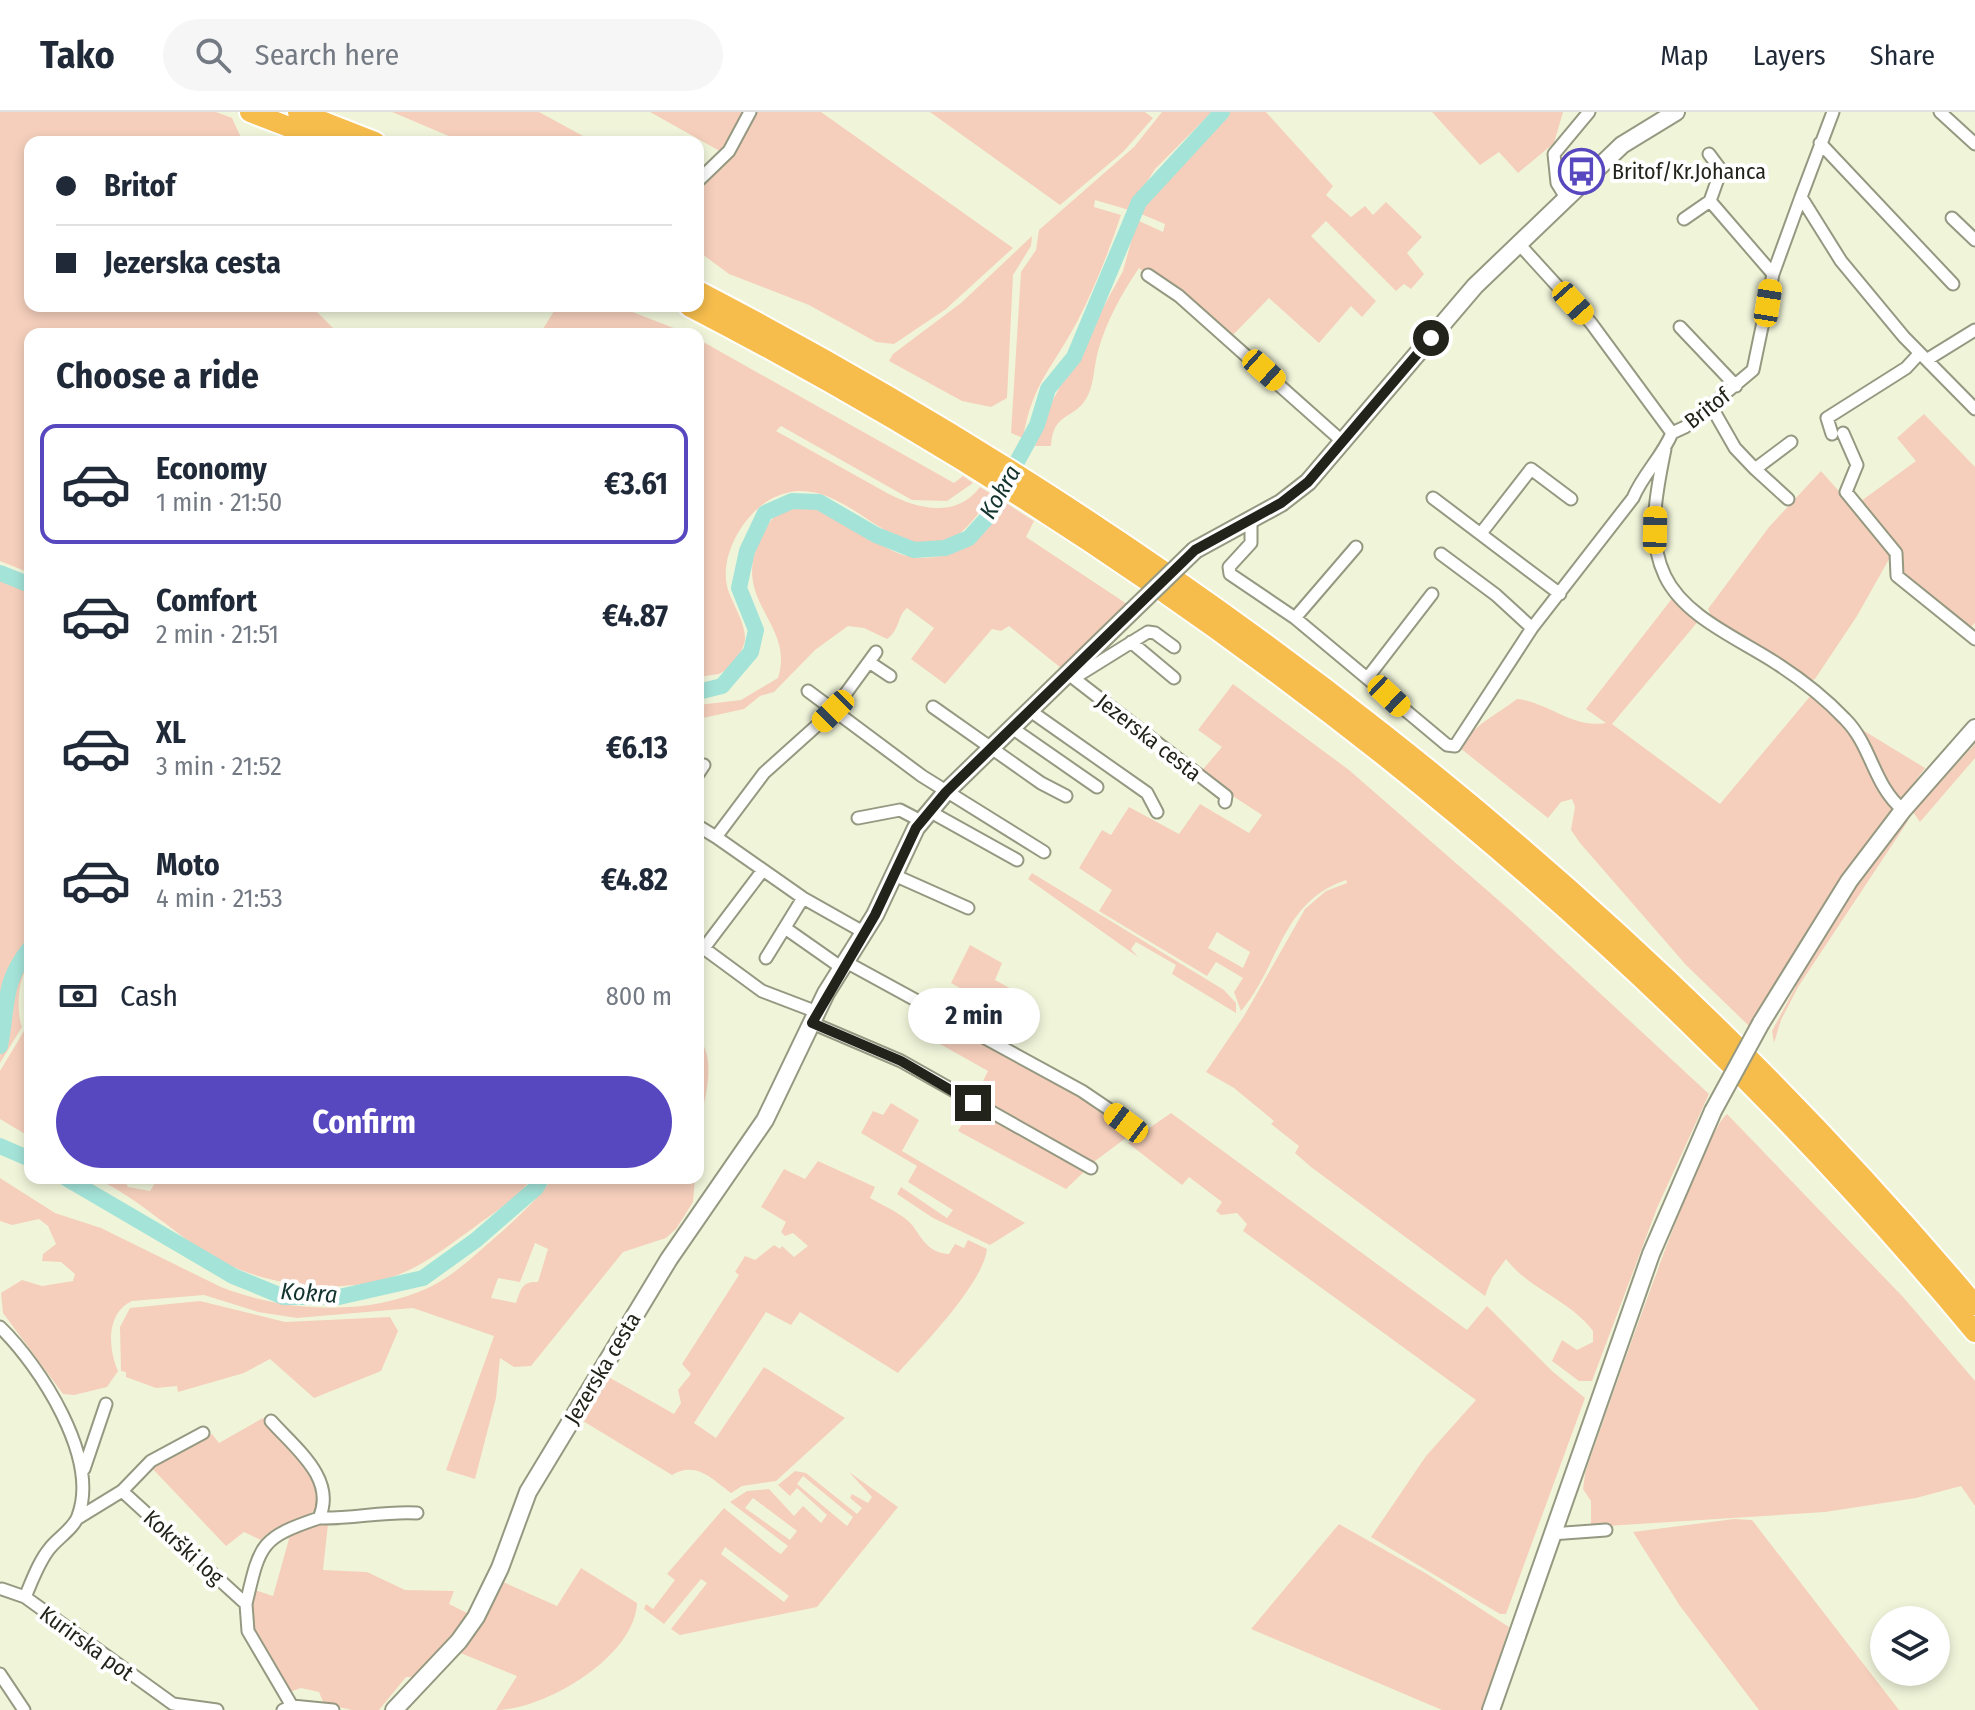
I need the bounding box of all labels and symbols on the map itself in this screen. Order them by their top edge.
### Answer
bus stop icon: Britof/Kr.Johanca [1557,147,1605,195]
place label: Britof/Kr.Johanca [1612,158,1766,185]
car [1548,277,1598,329]
car [1752,277,1784,329]
route start [1413,320,1449,356]
car [1238,345,1290,395]
street label: Britof [1679,381,1736,435]
water label: Kokra [974,460,1026,524]
car [1643,506,1667,554]
car [1363,671,1415,721]
car [808,686,858,736]
street label: Jezerska cesta [1091,688,1207,787]
callout: 2 min [907,987,1039,1043]
route end [955,1085,991,1121]
car [1100,1099,1152,1147]
water label: Kokra [280,1277,338,1309]
street label: Jezerska cesta [558,1307,646,1429]
street label: Kokrški log [138,1504,230,1591]
street label: Kurirska pot [35,1600,139,1687]

